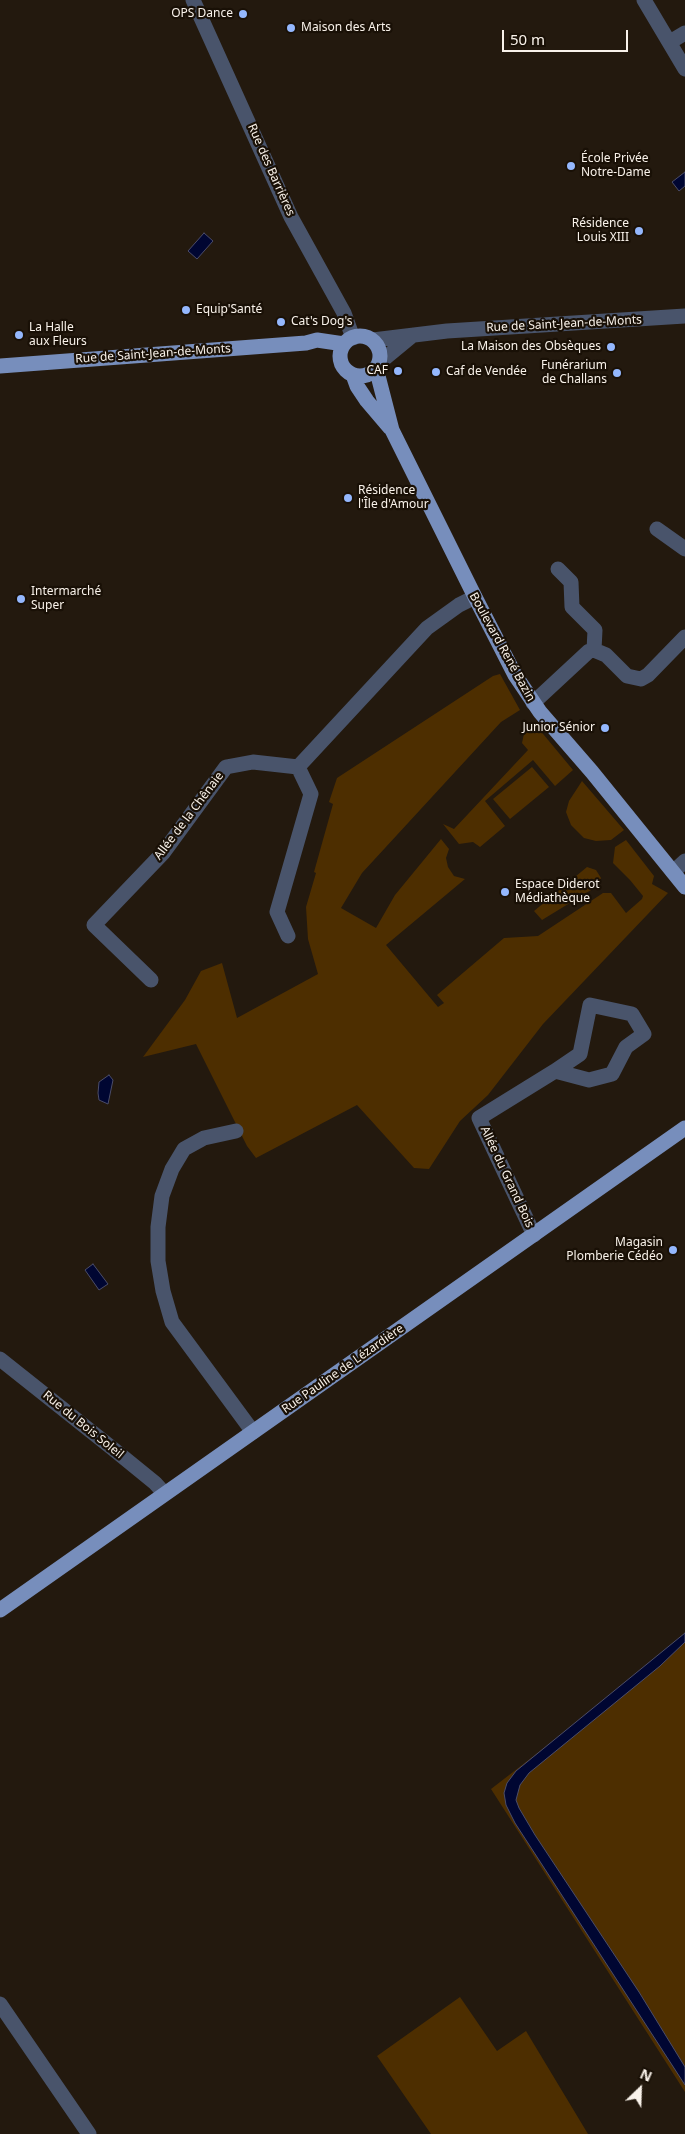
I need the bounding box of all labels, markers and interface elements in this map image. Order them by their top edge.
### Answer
place label: OPS Dance [171,7,233,21]
marker: OPS Dance [237,8,249,20]
scale bar [505,20,631,52]
place label: Maison des Arts [301,21,391,35]
marker: Maison des Arts [285,22,297,34]
text: 50 m [510,29,545,49]
street label: Rue des Barrières [244,122,298,218]
place label: École Privée Notre-Dame [581,152,651,180]
marker: École Privée Notre-Dame [565,160,577,172]
place label: Résidence Louis XIII [572,217,629,245]
marker: Résidence Louis XIII [633,225,645,237]
place label: Equip'Santé [196,303,262,317]
marker: Equip'Santé [180,304,192,316]
street label: Rue de Saint-Jean-de-Monts [486,313,642,335]
place label: Cat's Dog's [291,315,353,329]
marker: Cat's Dog's [275,316,287,328]
place label: La Halle aux Fleurs [29,321,87,349]
marker: La Halle aux Fleurs [13,329,25,341]
place label: La Maison des Obsèques [461,340,601,354]
street label: Rue de Saint-Jean-de-Monts [75,341,231,367]
marker: La Maison des Obsèques [605,341,617,353]
place label: Funérarium de Challans [541,359,607,387]
place label: CAF [367,364,388,378]
marker: CAF [392,365,404,377]
place label: Caf de Vendée [446,365,527,379]
marker: Caf de Vendée [430,366,442,378]
marker: Funérarium de Challans [611,367,623,379]
place label: Résidence l'Île d'Amour [358,484,429,512]
marker: Résidence l'Île d'Amour [342,492,354,504]
place label: Intermarché Super [31,585,101,613]
street label: Boulevard René Bazin [466,590,538,704]
marker: Intermarché Super [15,593,27,605]
place label: Junior Sénior [522,721,595,735]
marker: Junior Sénior [599,722,611,734]
street label: Allée de la Chênaie [151,769,227,863]
place label: Espace Diderot Médiathèque [515,878,599,906]
marker: Espace Diderot Médiathèque [499,886,511,898]
street label: Allée du Grand Bois [477,1124,537,1230]
place label: Magasin Plomberie Cédéo [566,1236,663,1264]
marker: Magasin Plomberie Cédéo [667,1244,679,1256]
street label: Rue Pauline de Lézardière [279,1321,407,1417]
street label: Rue du Bois Soleil [40,1388,126,1462]
north arrow [615,2064,665,2114]
text: N [637,2064,655,2086]

